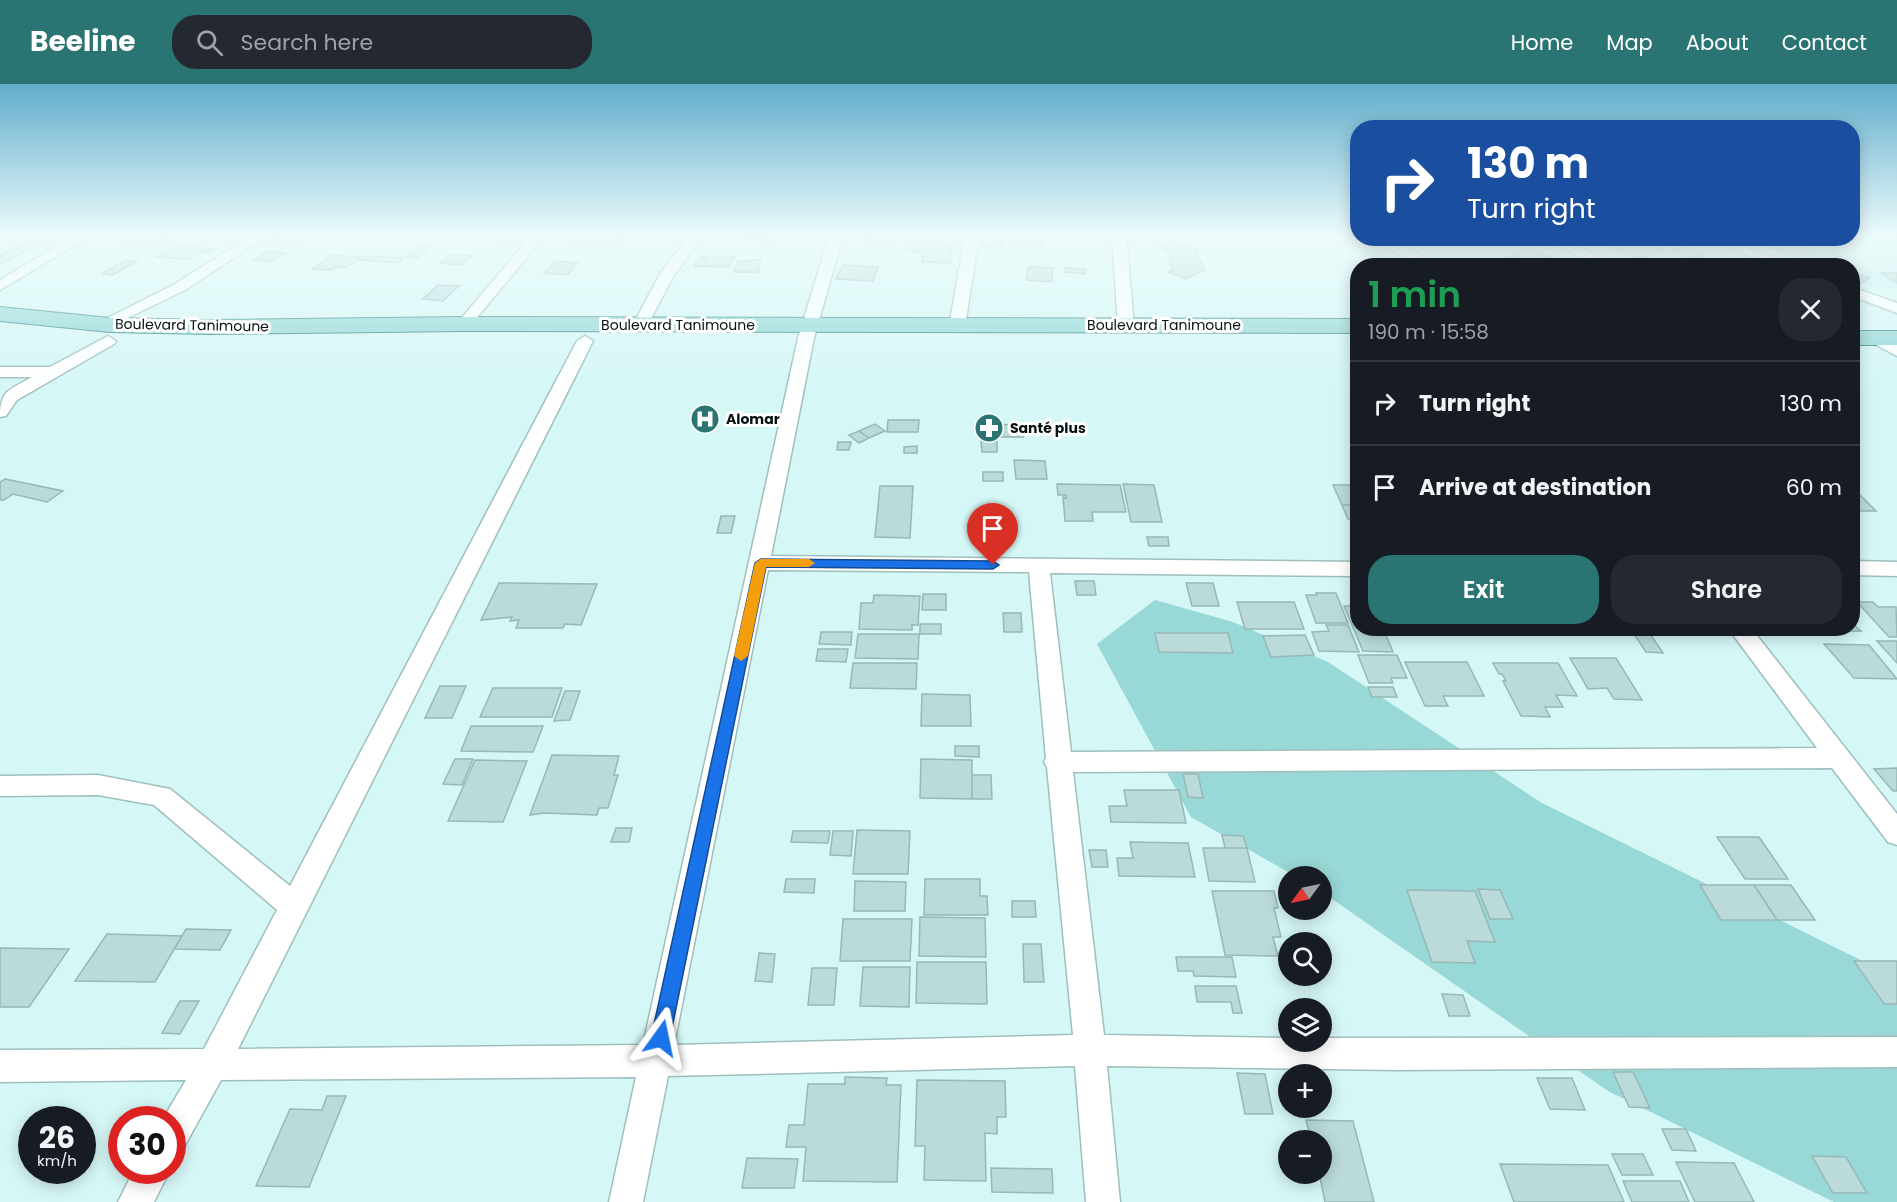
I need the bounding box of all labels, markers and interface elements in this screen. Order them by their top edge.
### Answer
search box [172,15,592,69]
text: Beeline [30,22,136,61]
icon: search [193,26,226,59]
text: Search here [241,27,373,58]
text: Home [1511,28,1573,57]
text: Map [1606,28,1653,57]
text: About [1686,28,1749,57]
text: Contact [1782,28,1867,57]
text: 130 m [1467,134,1589,193]
icon: right [1368,144,1446,222]
text: Turn right [1467,190,1596,227]
text: 1 min [1368,269,1461,320]
button: close [1779,278,1842,341]
street label: Boulevard Tanimoune [115,314,269,336]
street label: Boulevard Tanimoune [601,315,755,335]
street label: Boulevard Tanimoune [1087,315,1241,335]
text: 190 m · 15:58 [1368,318,1489,346]
icon: right [1368,387,1401,420]
text: Turn right [1419,388,1530,419]
text: 130 m [1780,388,1842,419]
hospital icon: Alomar [689,403,721,435]
place label: Alomar [726,409,780,429]
pharmacy icon: Santé plus [973,412,1005,444]
place label: Santé plus [1010,418,1086,438]
icon: arrive [1368,471,1401,504]
text: Arrive at destination [1419,472,1651,503]
text: 60 m [1786,472,1842,503]
pin [967,503,1018,565]
icon: arrive [976,512,1009,545]
button: Exit [1368,555,1599,624]
button: Share [1611,555,1842,624]
north arrow [1278,866,1332,920]
map controls [1278,866,1332,1184]
button: search [1278,932,1332,986]
button: layers [1278,998,1332,1052]
position arrow [629,1006,693,1070]
button: + [1278,1064,1332,1118]
speed limit sign: 30 [108,1106,186,1184]
text: 26 [39,1116,75,1159]
button: − [1278,1130,1332,1184]
text: km/h [37,1150,77,1171]

